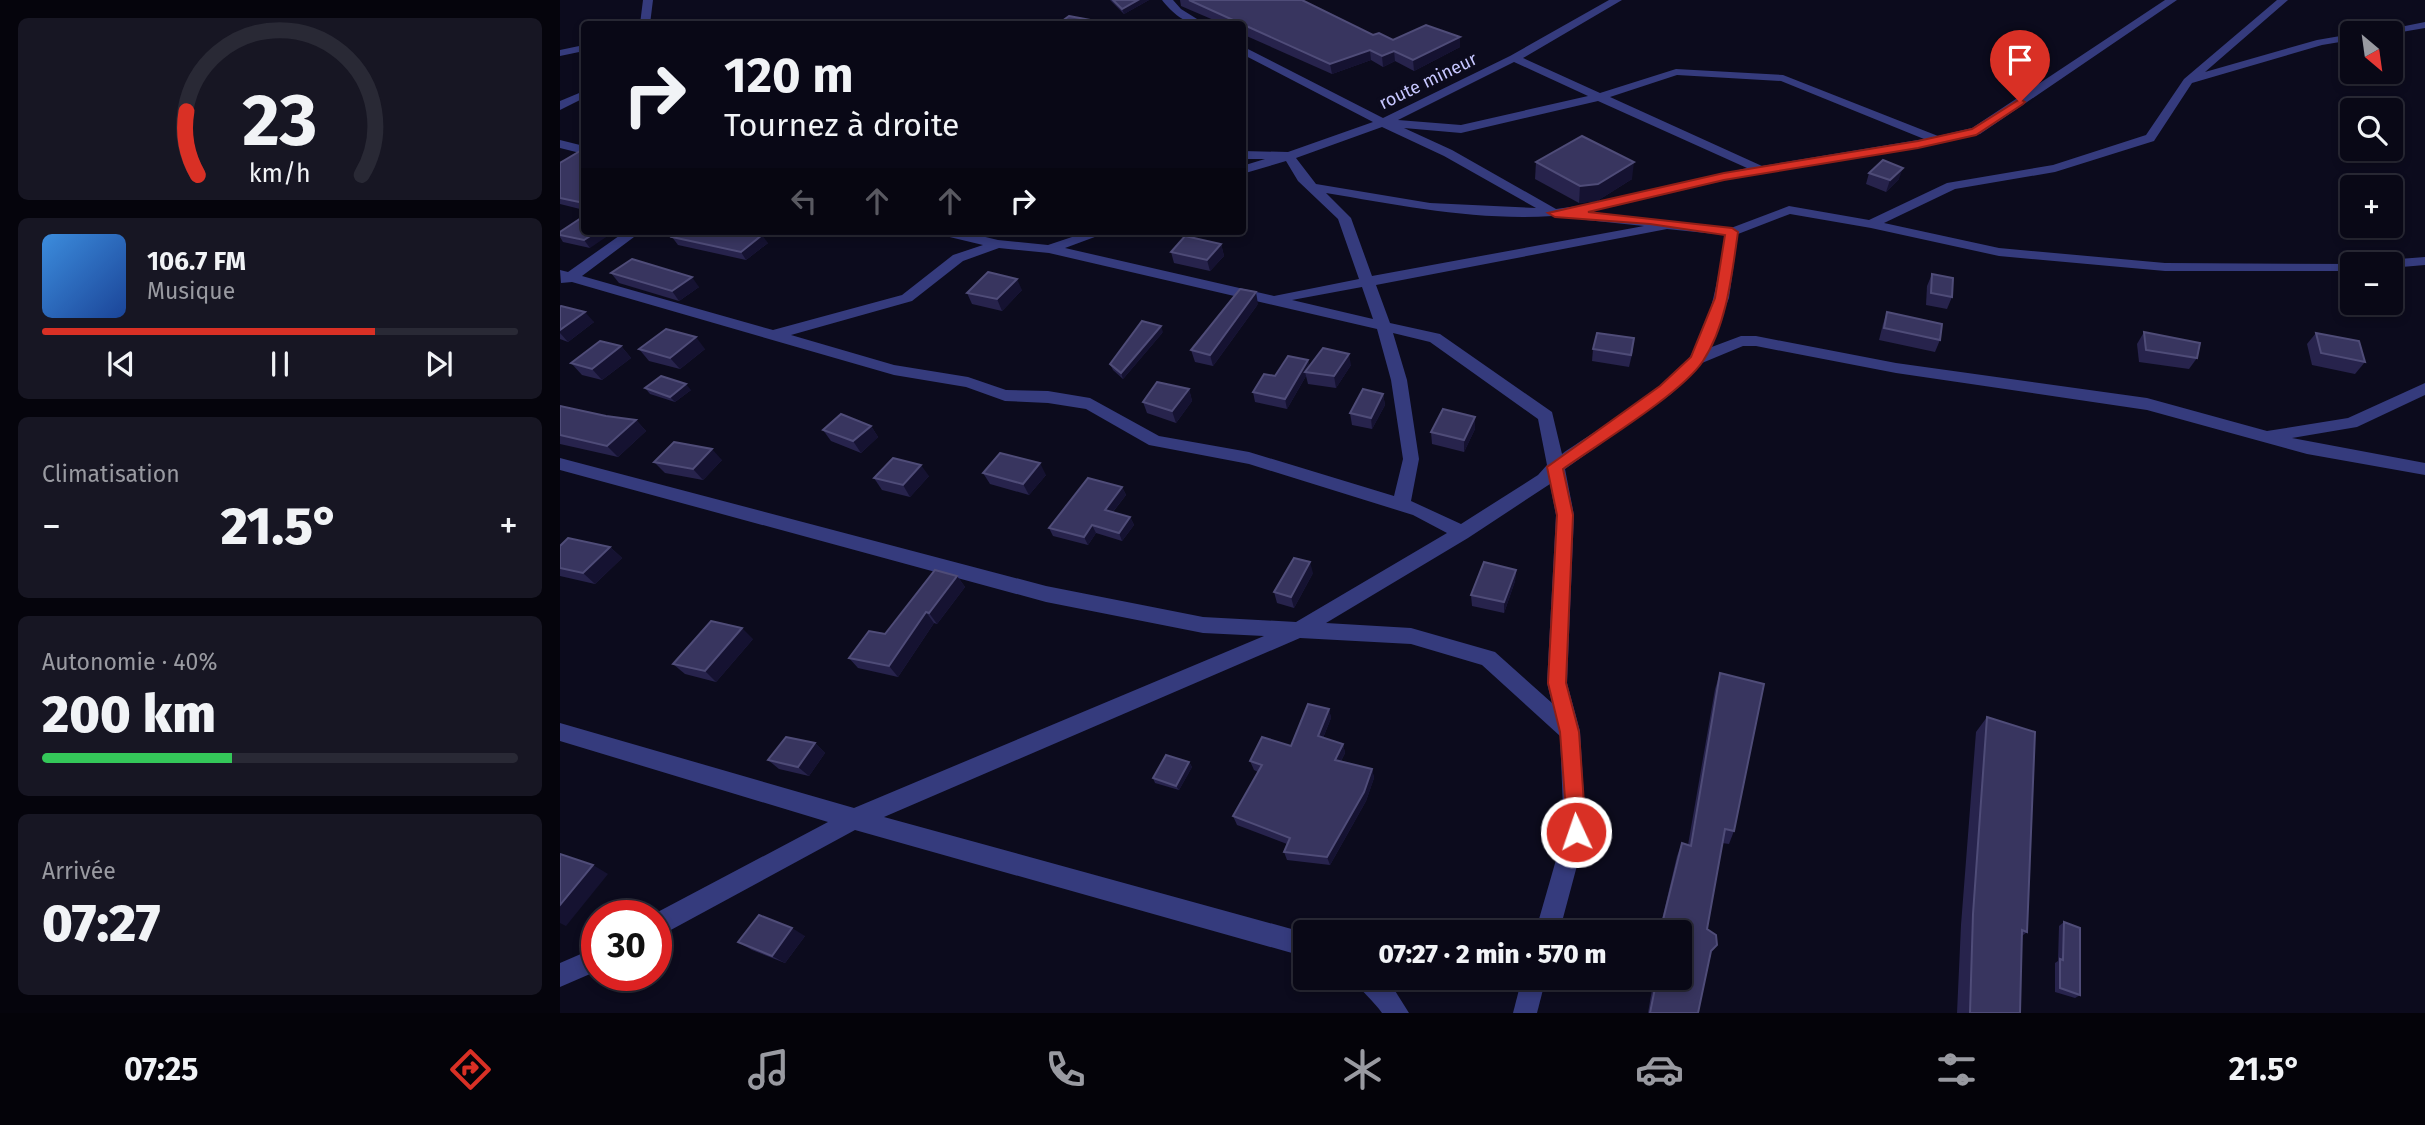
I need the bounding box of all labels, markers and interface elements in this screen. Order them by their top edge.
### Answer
north arrow [2340,21,2403,84]
map controls [2340,21,2403,315]
pin [1990,30,2050,102]
icon: arrive [2001,41,2039,79]
text: 120 m [724,46,854,105]
street label: route mineur [1375,48,1481,114]
icon: right [609,49,700,140]
text: 23 [242,77,318,164]
button: search [2340,98,2403,161]
text: Tournez à droite [724,106,960,144]
text: km/h [249,159,311,189]
button: + [2340,175,2403,238]
icon: left [785,182,823,220]
icon: ahead [858,182,896,220]
icon: ahead [931,182,969,220]
icon: right [1004,182,1042,220]
text: 106.7 FM [147,246,246,277]
button: − [2340,252,2403,315]
text: Musique [147,277,235,305]
icon: previous [102,345,140,383]
icon: pause [261,345,299,383]
icon: next [420,345,458,383]
text: Climatisation [42,460,180,488]
text: 21.5° [221,495,339,558]
text: − [42,503,61,549]
text: + [499,503,518,549]
text: Autonomie · 40% [42,648,217,676]
text: 200 km [42,683,216,746]
position arrow [1539,795,1613,869]
text: Arrivée [42,857,116,885]
text: 07:27 [42,892,160,955]
speed limit sign: 30 [581,900,672,991]
text: 07:27 · 2 min · 570 m [1379,939,1606,970]
icon: directions [446,1045,495,1094]
icon: music [744,1045,793,1094]
icon: phone [1041,1045,1090,1094]
icon: climate [1338,1045,1387,1094]
icon: car [1635,1045,1684,1094]
icon: filters [1932,1045,1981,1094]
text: 07:25 [124,1050,198,1088]
text: 21.5° [2229,1050,2301,1088]

